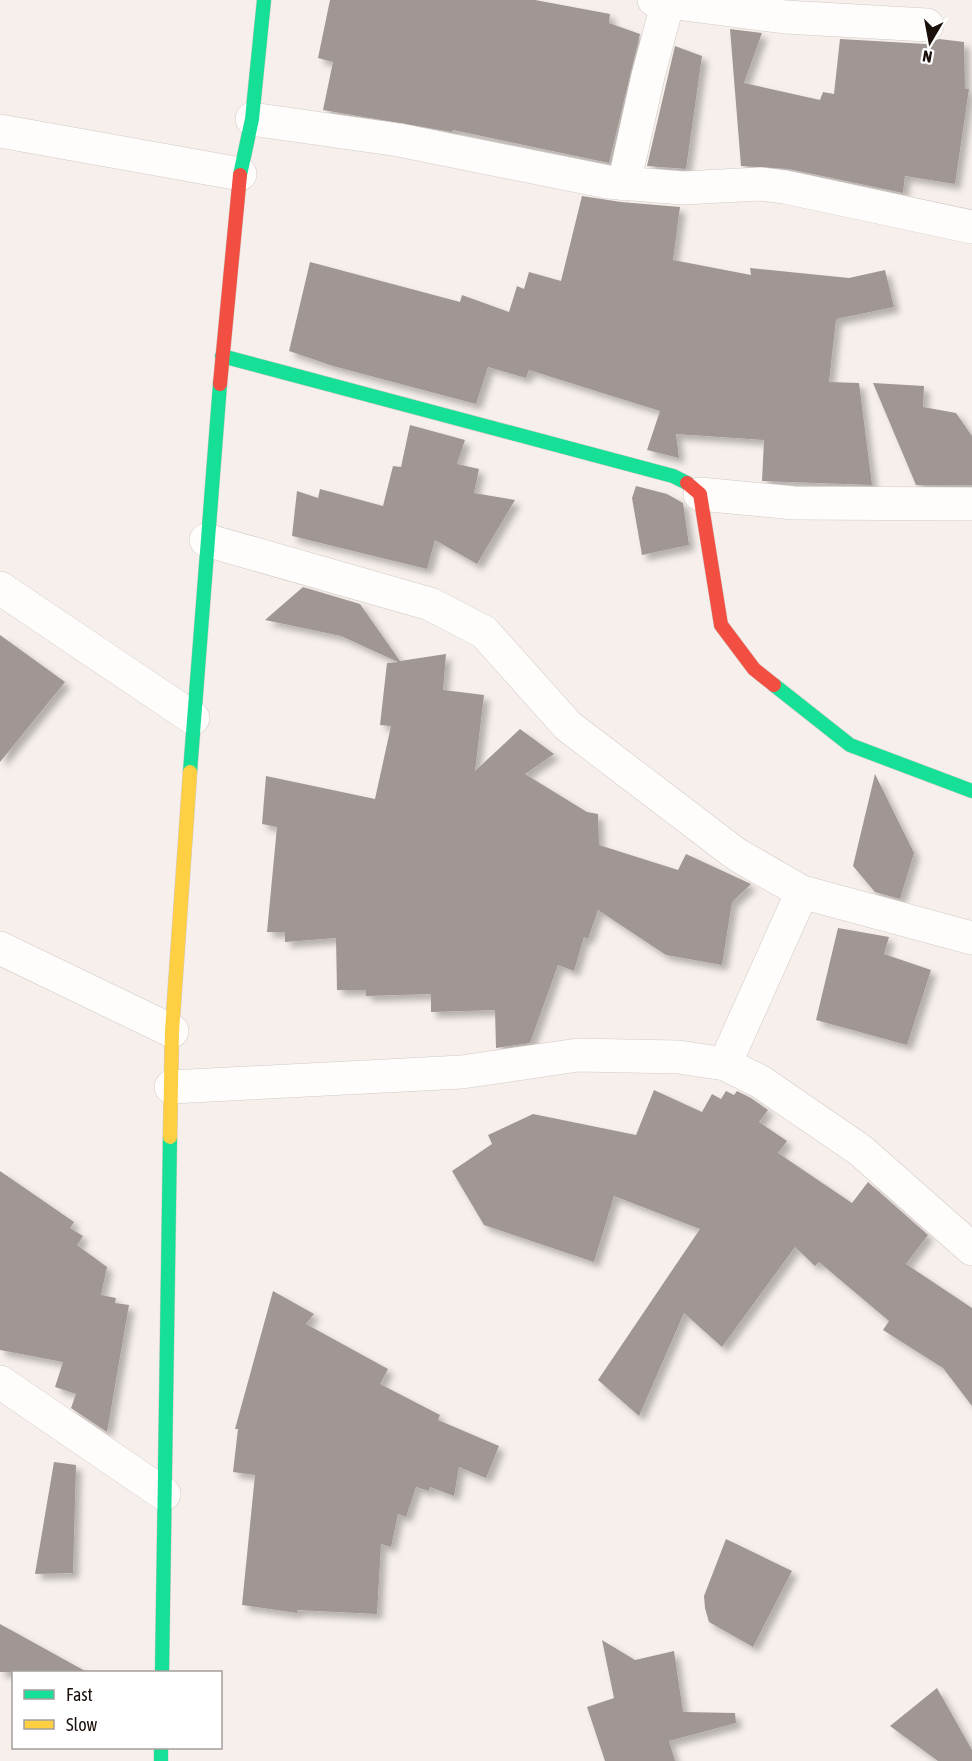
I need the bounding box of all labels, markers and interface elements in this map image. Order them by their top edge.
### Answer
north arrow [900,12,960,72]
text: N [921,47,934,66]
legend [12,1671,222,1749]
text: Fast [66,1684,93,1705]
text: Slow [66,1714,97,1735]

